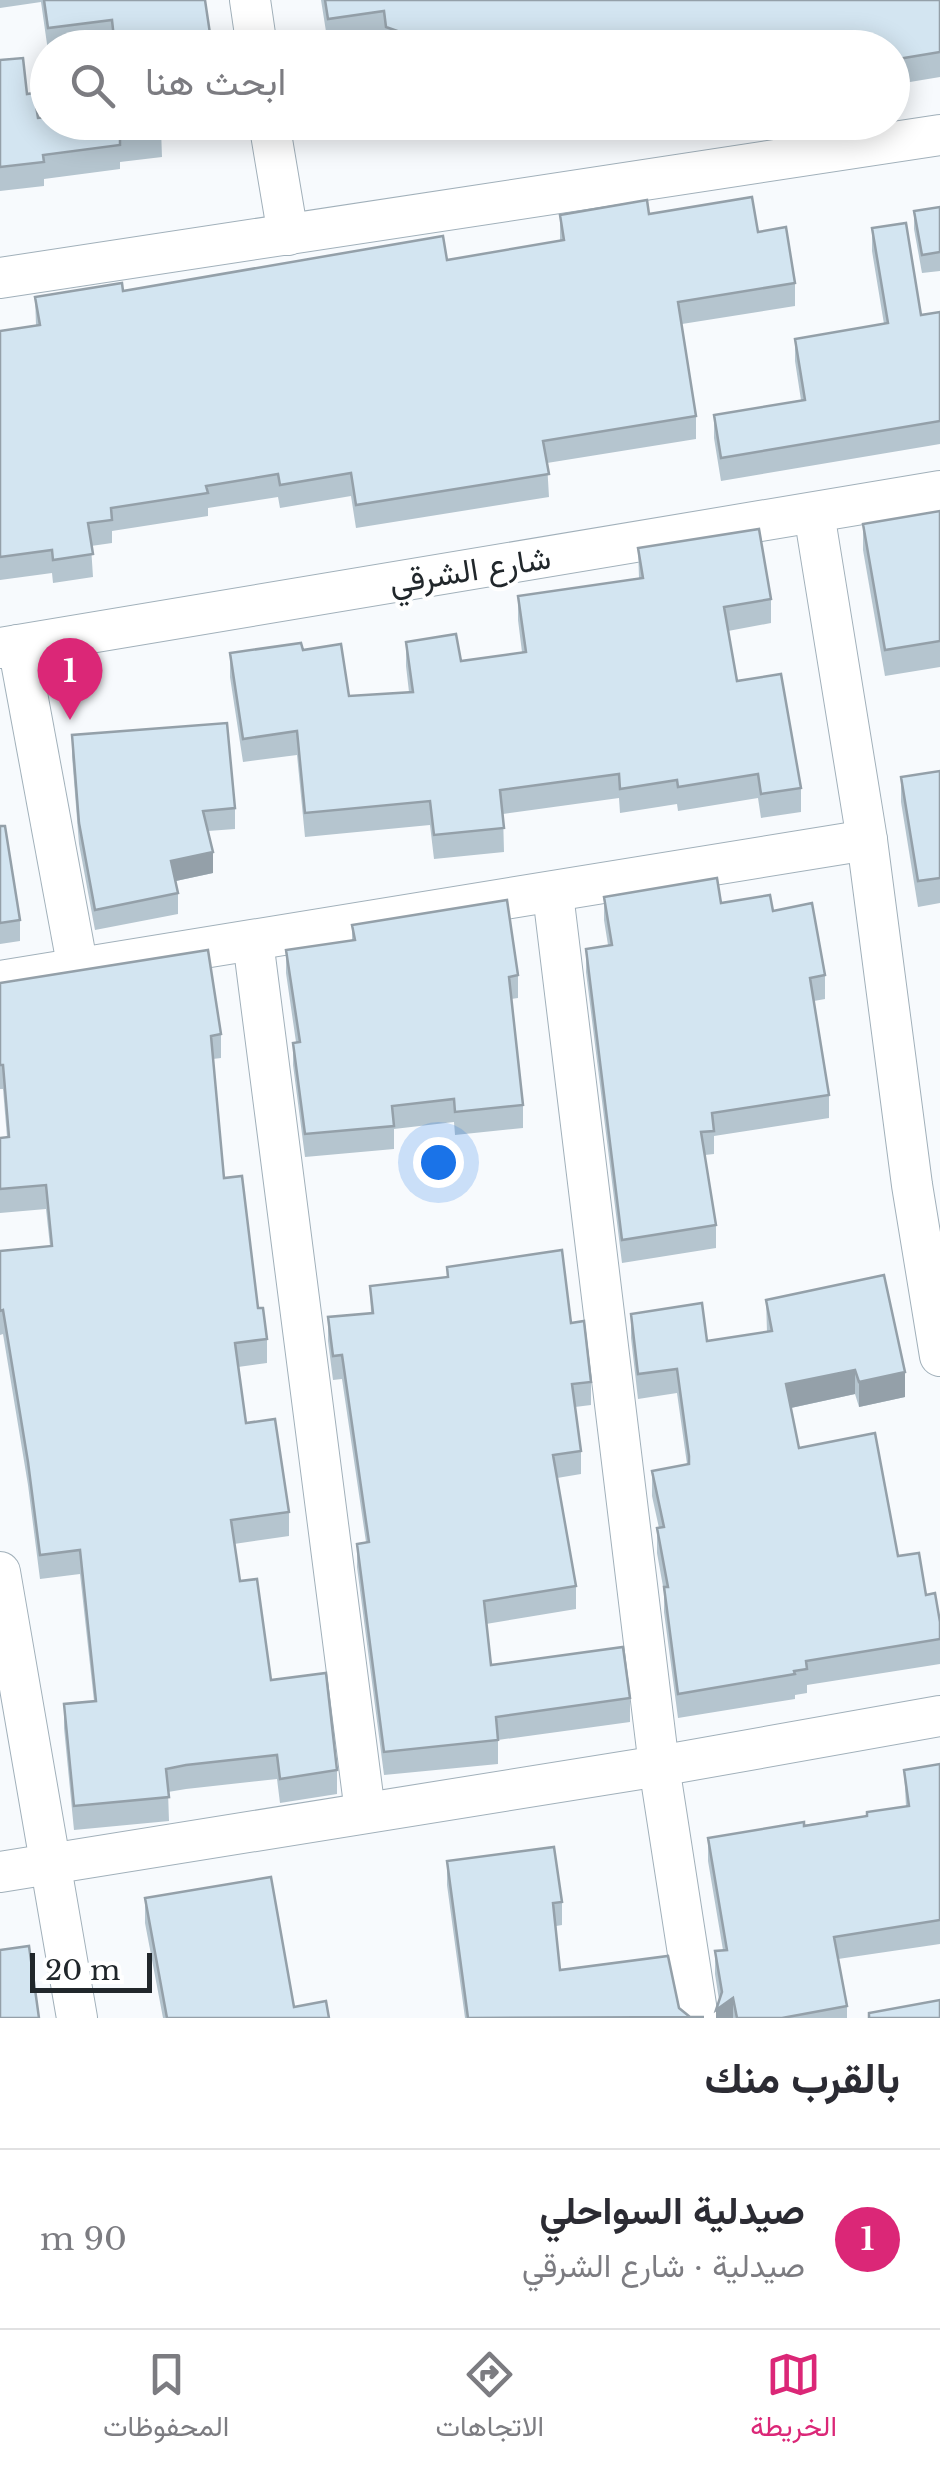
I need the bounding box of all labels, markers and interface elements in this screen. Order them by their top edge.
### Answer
search box [30,30,910,140]
icon: search [65,58,120,113]
text: ابحث هنا [145,58,286,105]
street label: شارع الشرقي [386,538,554,608]
pin: 1 [38,638,102,720]
your location [413,1137,464,1188]
scale bar [30,1948,152,1992]
text: 20 m [45,1953,120,1988]
text: بالقرب منك [704,2052,900,2104]
text: صيدلية السواحلي [540,2187,805,2234]
text: 90 m [40,2219,127,2259]
text: 1 [861,2219,874,2259]
text: صيدلية · شارع الشرقي [522,2246,805,2286]
tab: المحفوظات [103,2347,229,2451]
tab: الاتجاهات [435,2347,544,2451]
tab: الخريطة [750,2347,837,2451]

